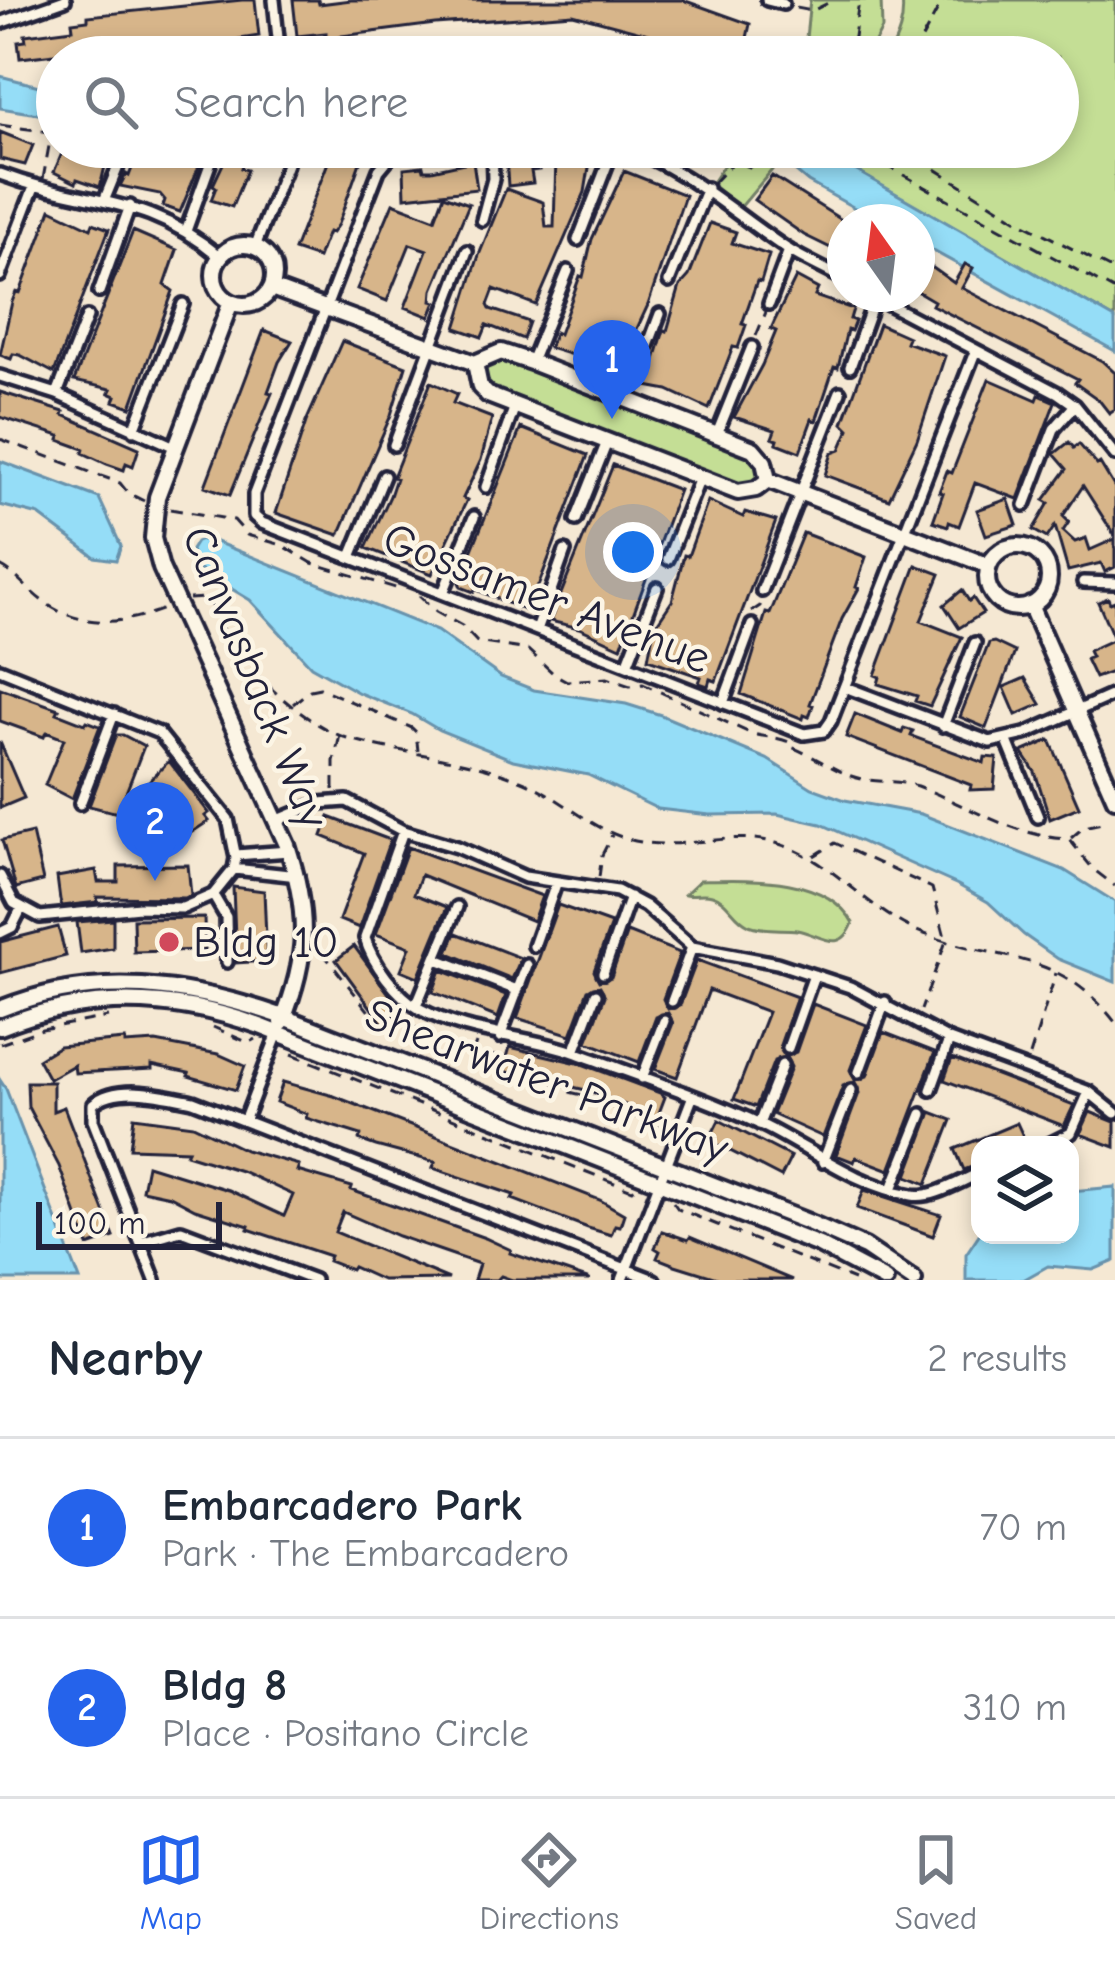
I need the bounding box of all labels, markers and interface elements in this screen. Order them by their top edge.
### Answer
search box [36,36,1079,168]
icon: search [78,69,144,135]
text: Search here [174,76,408,128]
north arrow [827,204,935,312]
pin: 1 [573,320,651,419]
street label: Gossamer Avenue [376,512,718,684]
street label: Canvasback Way [172,519,341,836]
your location [603,522,663,582]
pin: 2 [116,782,194,881]
place label: Bldg 10 [193,916,339,968]
marker: Bldg 10 [156,929,182,955]
street label: Shearwater Parkway [358,988,737,1174]
map controls [971,1136,1079,1244]
button: layers [971,1136,1079,1244]
scale bar [36,1196,222,1249]
text: 100 m [54,1204,146,1242]
text: Nearby [48,1329,202,1388]
text: 2 results [927,1336,1067,1381]
text: Embarcadero Park [162,1479,522,1531]
text: 1 [79,1505,95,1550]
text: 70 m [980,1505,1067,1550]
text: Park · The Embarcadero [162,1531,569,1576]
text: Bldg 8 [162,1659,287,1711]
text: 2 [77,1685,97,1730]
text: 310 m [963,1685,1067,1730]
text: Place · Positano Circle [162,1711,529,1756]
tab: Map [138,1827,204,1937]
tab: Directions [480,1827,619,1937]
tab: Saved [895,1827,977,1937]

